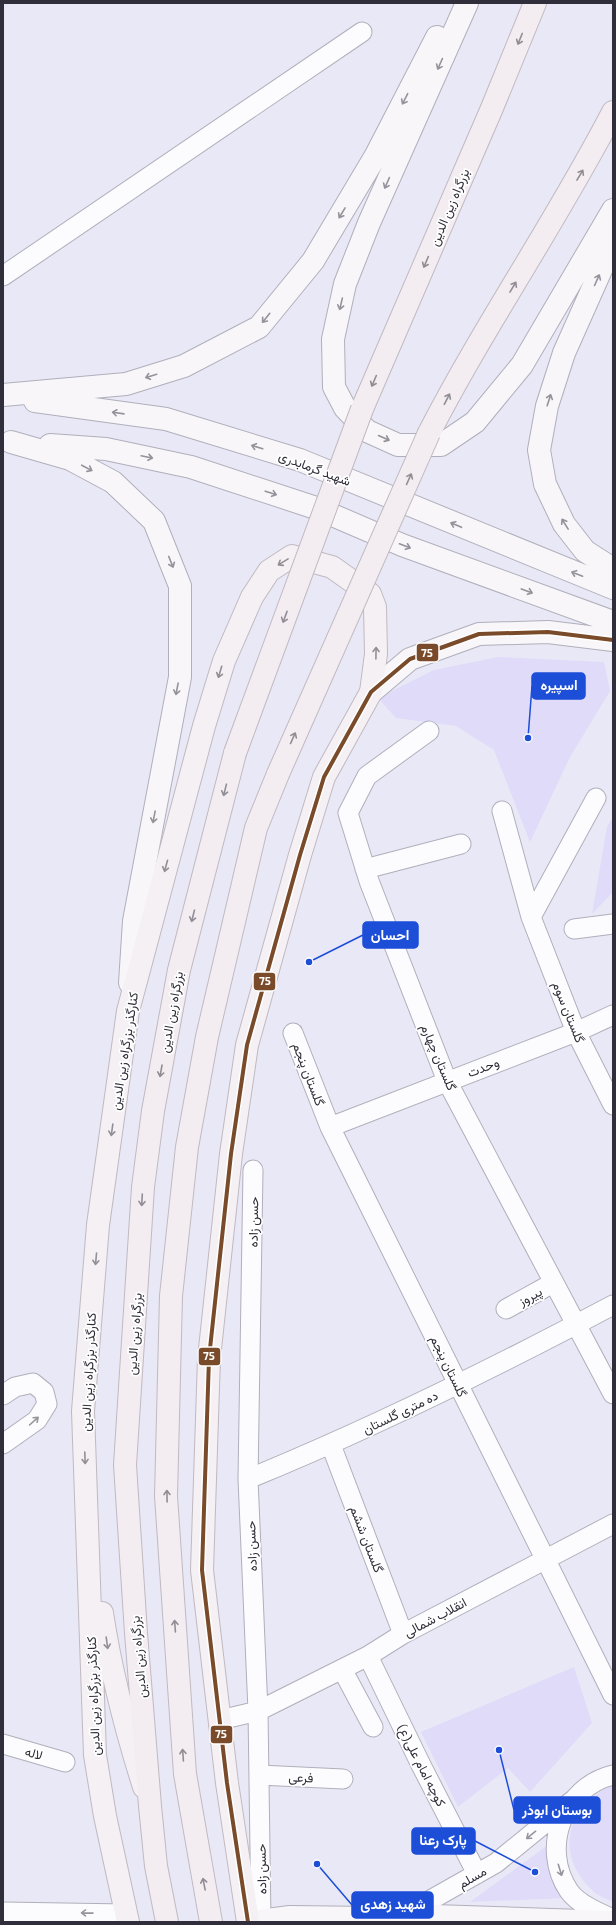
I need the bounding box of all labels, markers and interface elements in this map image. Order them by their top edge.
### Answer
one-way arrow [516,33,523,45]
one-way arrow [436,58,443,70]
one-way arrow [401,93,408,105]
street label: بزرگراه زین الدین [426,166,473,249]
one-way arrow [576,169,584,181]
one-way arrow [383,176,390,188]
one-way arrow [337,207,345,219]
one-way arrow [421,255,429,267]
one-way arrow [593,274,601,286]
one-way arrow [509,282,517,293]
one-way arrow [336,297,344,310]
one-way arrow [261,312,270,323]
one-way arrow [145,373,158,380]
one-way arrow [370,375,377,387]
one-way arrow [444,393,451,405]
one-way arrow [546,394,553,407]
one-way arrow [112,409,125,417]
one-way arrow [378,435,390,442]
one-way arrow [251,443,264,450]
street label: شهید گرمابدری [276,447,353,490]
one-way arrow [140,454,153,462]
one-way arrow [81,465,93,472]
one-way arrow [406,473,413,485]
one-way arrow [265,490,278,497]
one-way arrow [561,518,569,530]
one-way arrow [451,521,463,528]
one-way arrow [399,542,411,550]
one-way arrow [167,555,175,567]
one-way arrow [277,558,289,566]
one-way arrow [571,570,583,578]
one-way arrow [521,588,533,596]
one-way arrow [281,610,289,622]
line badge: 75 [416,643,439,662]
text: 75 [421,646,433,659]
one-way arrow [372,647,379,660]
one-way arrow [216,666,223,679]
callout: اسپیره [532,673,585,699]
text: اسپیره [540,676,578,695]
one-way arrow [173,683,181,696]
one-way arrow [290,733,298,745]
one-way arrow [221,784,228,797]
one-way arrow [149,810,157,823]
one-way arrow [162,859,170,872]
one-way arrow [188,910,196,923]
callout: احسان [363,922,418,948]
text: احسان [371,926,409,943]
street label: بزرگراه زین الدین [156,970,187,1054]
line badge: 75 [253,972,276,991]
text: 75 [259,974,271,987]
street label: گلستان سوم [549,979,589,1046]
street label: کنارگذر بزرگراه زین الدین [107,991,142,1111]
street label: گلستان چهارم [416,1021,460,1094]
street label: گلستان پنجم [288,1040,328,1109]
street label: وحدت [465,1054,502,1081]
one-way arrow [156,1064,164,1077]
one-way arrow [108,1123,116,1136]
one-way arrow [139,1193,146,1206]
street label: حسن زاده [245,1196,262,1248]
one-way arrow [92,1252,99,1265]
street label: پیروز [514,1283,546,1311]
street label: بزرگراه زین الدین [123,1292,146,1376]
street label: کنارگذر بزرگراه زین الدین [77,1312,100,1432]
street label: گلستان پنجم [425,1333,471,1400]
line badge: 75 [198,1347,221,1366]
text: 75 [203,1349,215,1362]
street label: ده متری گلستان [360,1387,441,1438]
one-way arrow [29,1416,39,1426]
one-way arrow [81,1451,88,1464]
one-way arrow [163,1490,171,1503]
street label: گلستان ششم [346,1503,387,1575]
street label: حسن زاده [242,1520,261,1572]
street label: انقلاب شمالی [401,1594,470,1641]
street label: بزرگراه زین الدین [126,1615,151,1699]
one-way arrow [171,1620,178,1633]
street label: کنارگذر بزرگراه زین الدین [83,1636,104,1756]
one-way arrow [103,1636,111,1649]
street label: کوچه امام علی(ع) [393,1721,450,1810]
line badge: 75 [210,1725,233,1744]
text: 75 [215,1727,227,1740]
street label: لاله [23,1743,45,1763]
one-way arrow [180,1749,187,1762]
street label: فرعی [288,1768,314,1787]
callout: بوستان ابوذر [514,1797,600,1823]
text: بوستان ابوذر [521,1801,592,1819]
callout: پارک رعنا [412,1828,475,1854]
one-way arrow [525,1830,536,1839]
text: پارک رعنا [419,1831,467,1850]
street label: حسن زاده [253,1843,270,1895]
street label: مسلم [455,1862,490,1892]
one-way arrow [557,1864,564,1877]
one-way arrow [200,1878,208,1891]
callout: شهید زهدی [352,1892,433,1918]
text: شهید زهدی [360,1895,426,1913]
one-way arrow [81,1910,94,1917]

